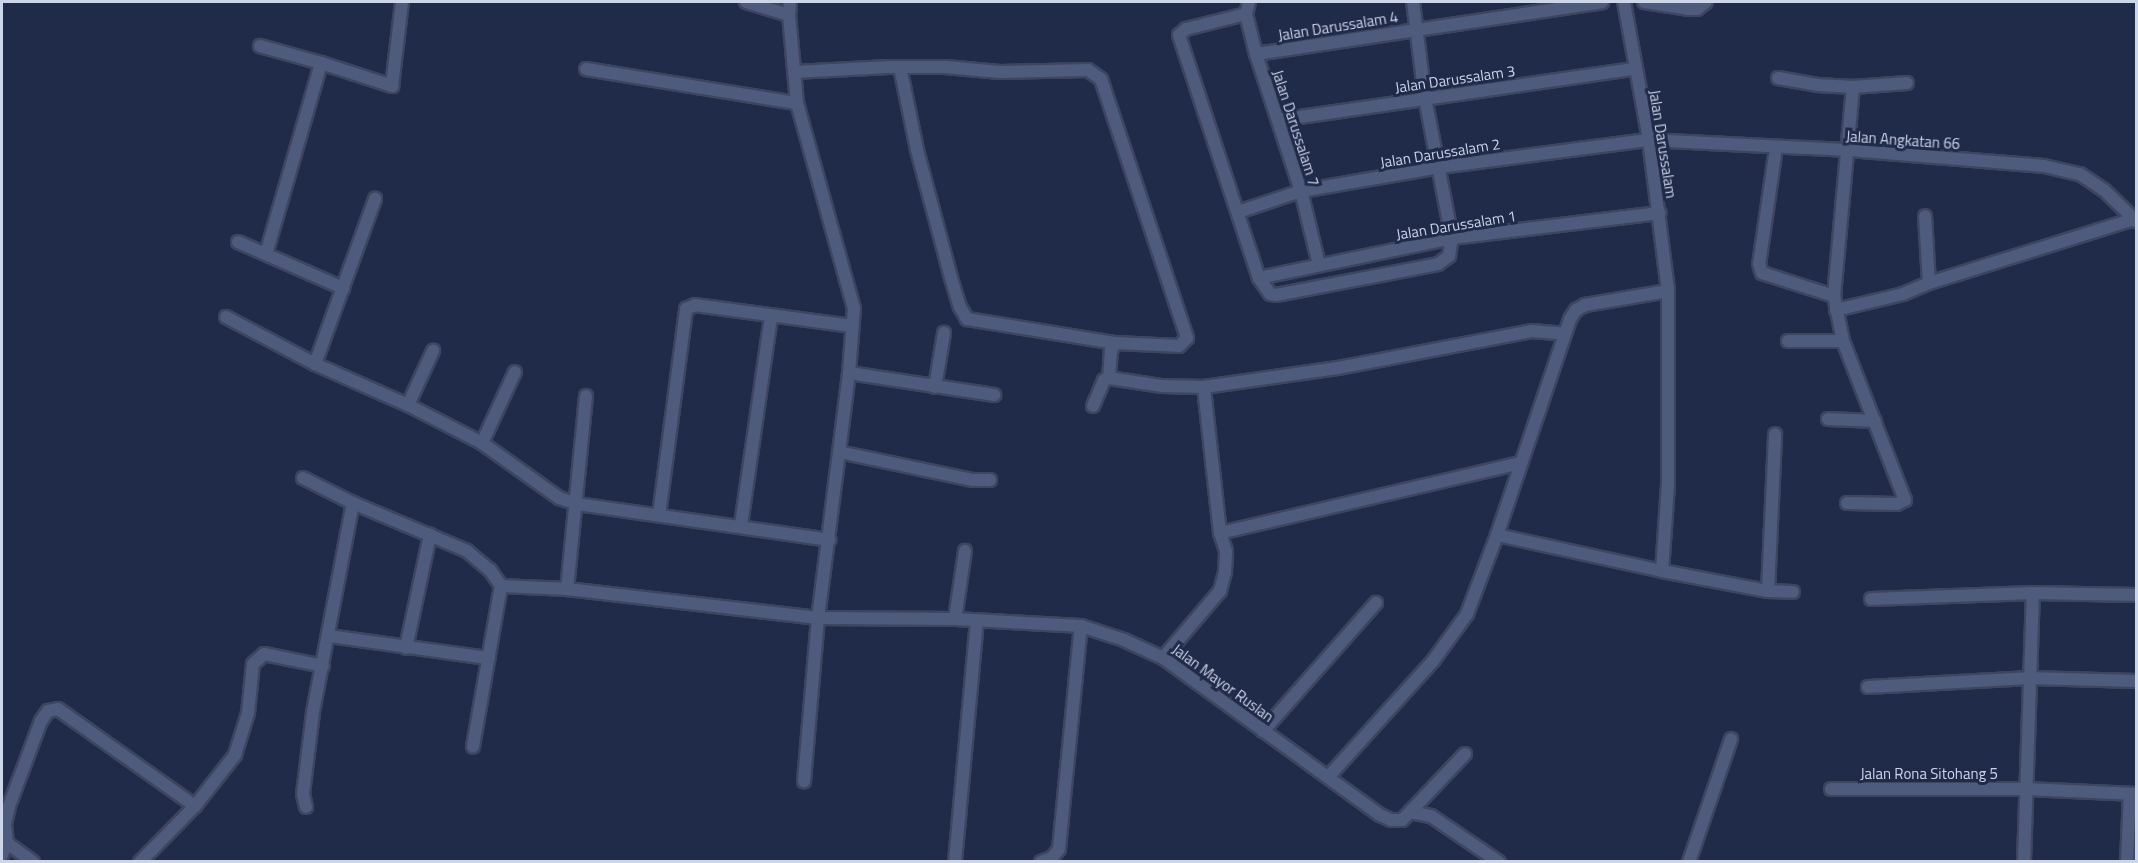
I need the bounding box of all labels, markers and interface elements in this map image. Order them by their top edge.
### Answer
street label: Jalan Darussalam 4 [1277,8,1399,44]
street label: Jalan Darussalam 3 [1394,62,1516,96]
street label: Jalan Darussalam 7 [1269,68,1323,188]
street label: Jalan Darussalam [1646,89,1680,199]
street label: Jalan Angkatan 66 [1845,127,1961,153]
street label: Jalan Darussalam 2 [1379,135,1501,171]
street label: Jalan Darussalam 1 [1395,207,1517,243]
street label: Jalan Mayor Ruslan [1169,640,1277,726]
street label: Jalan Rona Sitohang 5 [1860,765,1998,783]

